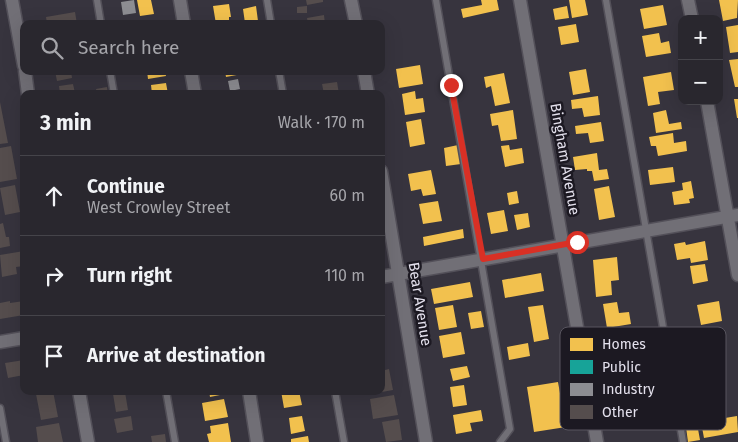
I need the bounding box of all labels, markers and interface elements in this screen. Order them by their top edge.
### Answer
map controls [678,15,723,105]
button: + [678,15,723,60]
search box [20,20,385,75]
icon: search [38,34,66,62]
text: Search here [78,36,179,59]
button: − [678,60,723,105]
route end [440,74,463,97]
street label: Bingham Avenue [546,102,584,216]
text: 3 min [40,110,92,136]
text: Walk · 170 m [278,113,365,132]
text: Continue [87,175,165,198]
icon: ahead [40,182,68,210]
text: 60 m [330,186,365,205]
text: West Crowley Street [87,198,230,217]
route start [566,231,589,254]
street label: Bear Avenue [404,261,436,347]
icon: right [40,262,68,290]
text: Turn right [87,264,172,287]
text: 110 m [324,266,365,285]
legend [560,327,726,430]
text: Homes [602,336,646,353]
icon: arrive [40,342,68,370]
text: Arrive at destination [87,344,266,367]
text: Public [602,359,641,376]
text: Industry [602,381,655,398]
text: Other [602,404,639,421]

